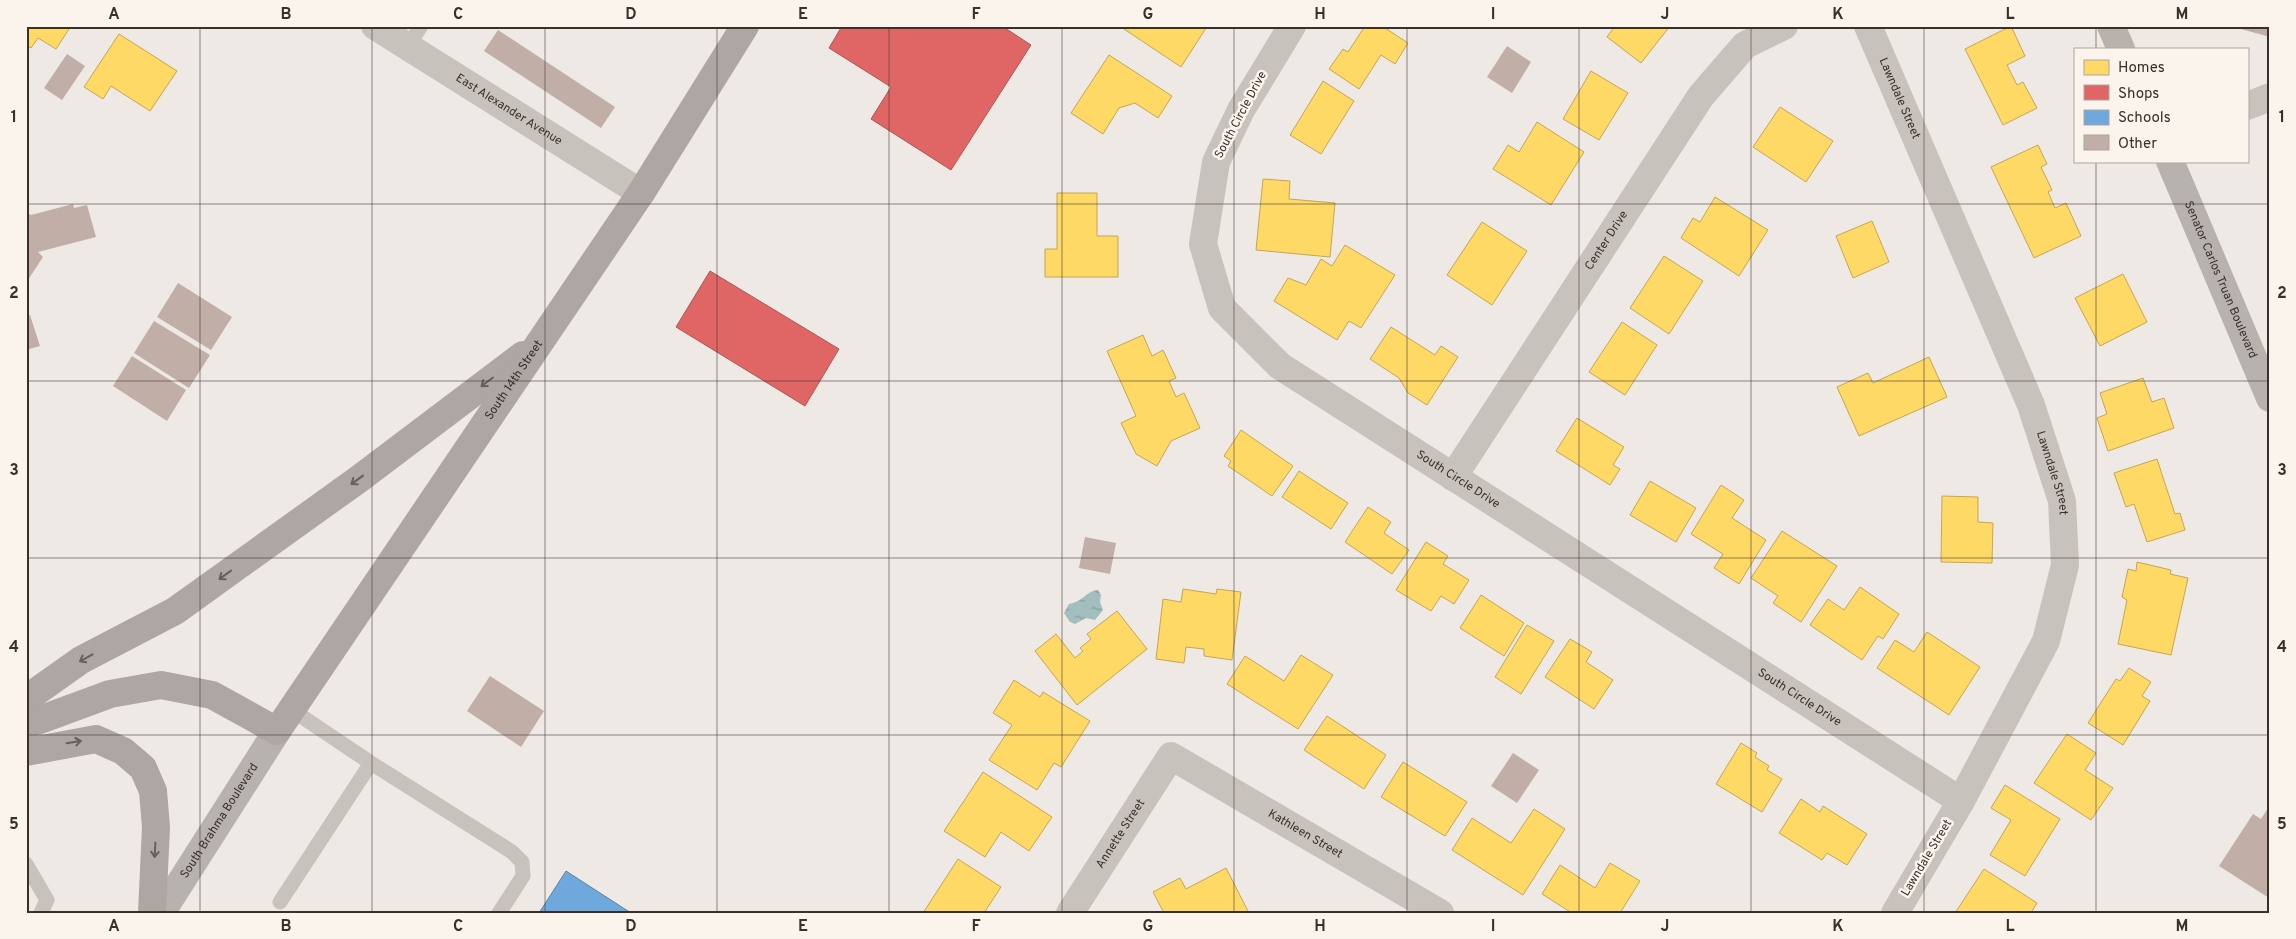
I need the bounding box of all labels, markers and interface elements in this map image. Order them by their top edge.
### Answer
text: A [108,5,120,25]
text: B [280,5,292,25]
text: C [453,5,463,25]
text: D [625,5,637,25]
text: E [798,5,808,25]
text: F [971,5,981,25]
text: G [1143,5,1153,25]
text: H [1314,5,1326,25]
text: I [1491,5,1495,25]
text: J [1661,5,1669,25]
text: K [1832,5,1844,25]
text: L [2005,5,2015,25]
text: M [2176,5,2188,25]
legend [2074,48,2248,162]
street label: Lawndale Street [1875,55,1924,142]
text: Homes [2118,59,2165,78]
street label: South Circle Drive [1211,69,1271,161]
street label: East Alexander Avenue [452,71,565,150]
text: Shops [2118,85,2159,104]
text: 1 [11,108,17,128]
text: 1 [2279,108,2285,128]
text: Schools [2118,109,2171,128]
text: Other [2118,135,2157,154]
street label: Senator Carlos Truan Boulevard [2180,199,2260,361]
street label: Center Drive [1582,208,1632,273]
text: 2 [9,284,19,304]
text: 2 [2277,284,2287,304]
street label: South 14th Street [482,337,547,423]
one-way arrow [481,377,494,388]
street label: Lawndale Street [2032,429,2071,515]
street label: South Circle Drive [1413,447,1503,512]
text: 3 [9,461,19,481]
text: 3 [2277,461,2287,481]
one-way arrow [350,475,364,485]
one-way arrow [218,570,232,580]
text: 4 [9,638,19,658]
text: 4 [2277,638,2287,658]
one-way arrow [79,653,94,663]
street label: South Circle Drive [1754,665,1844,730]
one-way arrow [66,737,82,747]
street label: South Brahma Boulevard [177,760,262,882]
street label: Annette Street [1093,796,1149,872]
street label: Kathleen Street [1265,806,1345,862]
text: 5 [9,815,19,835]
text: 5 [2277,815,2287,835]
street label: Lawndale Street [1898,817,1956,899]
one-way arrow [150,842,160,858]
text: A [108,917,120,937]
text: B [280,917,292,937]
text: C [453,917,463,937]
text: D [625,917,637,937]
text: E [798,917,808,937]
text: F [971,917,981,937]
text: G [1143,917,1153,937]
text: H [1314,917,1326,937]
text: I [1491,917,1495,937]
text: J [1661,917,1669,937]
text: K [1832,917,1844,937]
text: L [2005,917,2015,937]
text: M [2176,917,2188,937]

